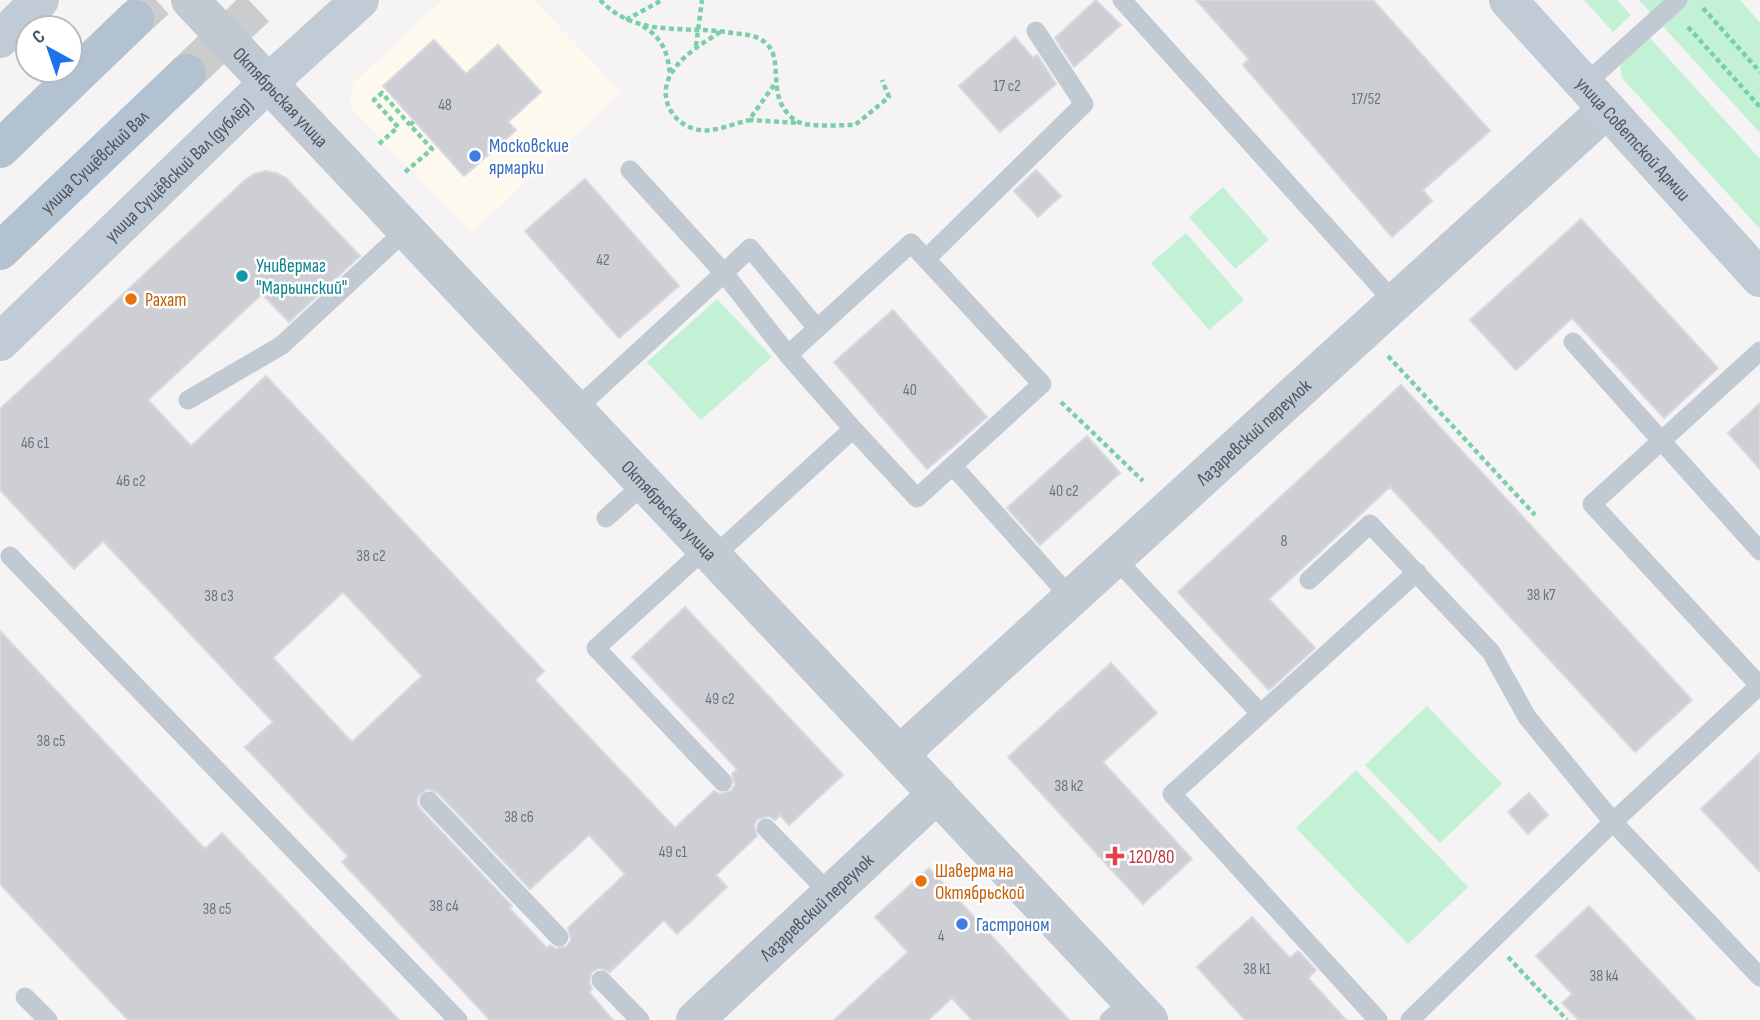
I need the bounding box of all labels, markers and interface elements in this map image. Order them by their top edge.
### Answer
north arrow [14,14,84,84]
text: С [28,25,50,49]
street label: Октябрьская улица [227,43,333,153]
street label: улица Советской Армии [1570,73,1695,207]
house number: 17 с2 [993,77,1021,96]
house number: 17/52 [1351,90,1381,109]
street label: улица Сущёвский Вал (дублёр) [100,94,258,248]
house number: 48 [438,96,452,115]
street label: улица Сущёвский Вал [36,105,154,219]
place label: Московские ярмарки [489,135,569,180]
marker: Московские ярмарки [467,148,483,164]
house number: 42 [596,251,610,270]
place label: Универмаг "Марьинский" [256,255,347,300]
marker: Универмаг "Марьинский" [234,268,250,284]
place label: Рахат [145,289,187,312]
marker: Рахат [123,291,139,307]
street label: Лазаревский переулок [1191,374,1317,492]
house number: 40 [903,381,917,400]
house number: 46 с1 [21,434,50,453]
street label: Октябрьская улица [616,456,721,566]
house number: 46 с2 [116,472,146,491]
house number: 40 с2 [1049,482,1079,501]
house number: 8 [1280,532,1288,551]
house number: 38 с2 [356,547,386,566]
house number: 38 к7 [1527,586,1556,605]
house number: 38 с3 [204,587,234,606]
house number: 49 с2 [705,690,735,709]
house number: 38 с5 [36,732,66,751]
house number: 38 к2 [1055,777,1083,796]
house number: 38 с6 [504,808,534,827]
house number: 49 с1 [659,843,688,862]
place label: 120/80 [1129,846,1175,869]
marker: 120/80 [1107,848,1123,864]
street label: Лазаревский переулок [755,849,880,967]
place label: Шаверма на Октябрьской [935,860,1025,905]
marker: Шаверма на Октябрьской [913,873,929,889]
house number: 38 с4 [429,897,459,916]
house number: 38 с5 [202,900,232,919]
place label: Гастроном [976,914,1049,937]
marker: Гастроном [954,916,970,932]
house number: 4 [938,927,945,946]
house number: 38 к1 [1243,960,1271,979]
house number: 38 к4 [1590,967,1619,986]

